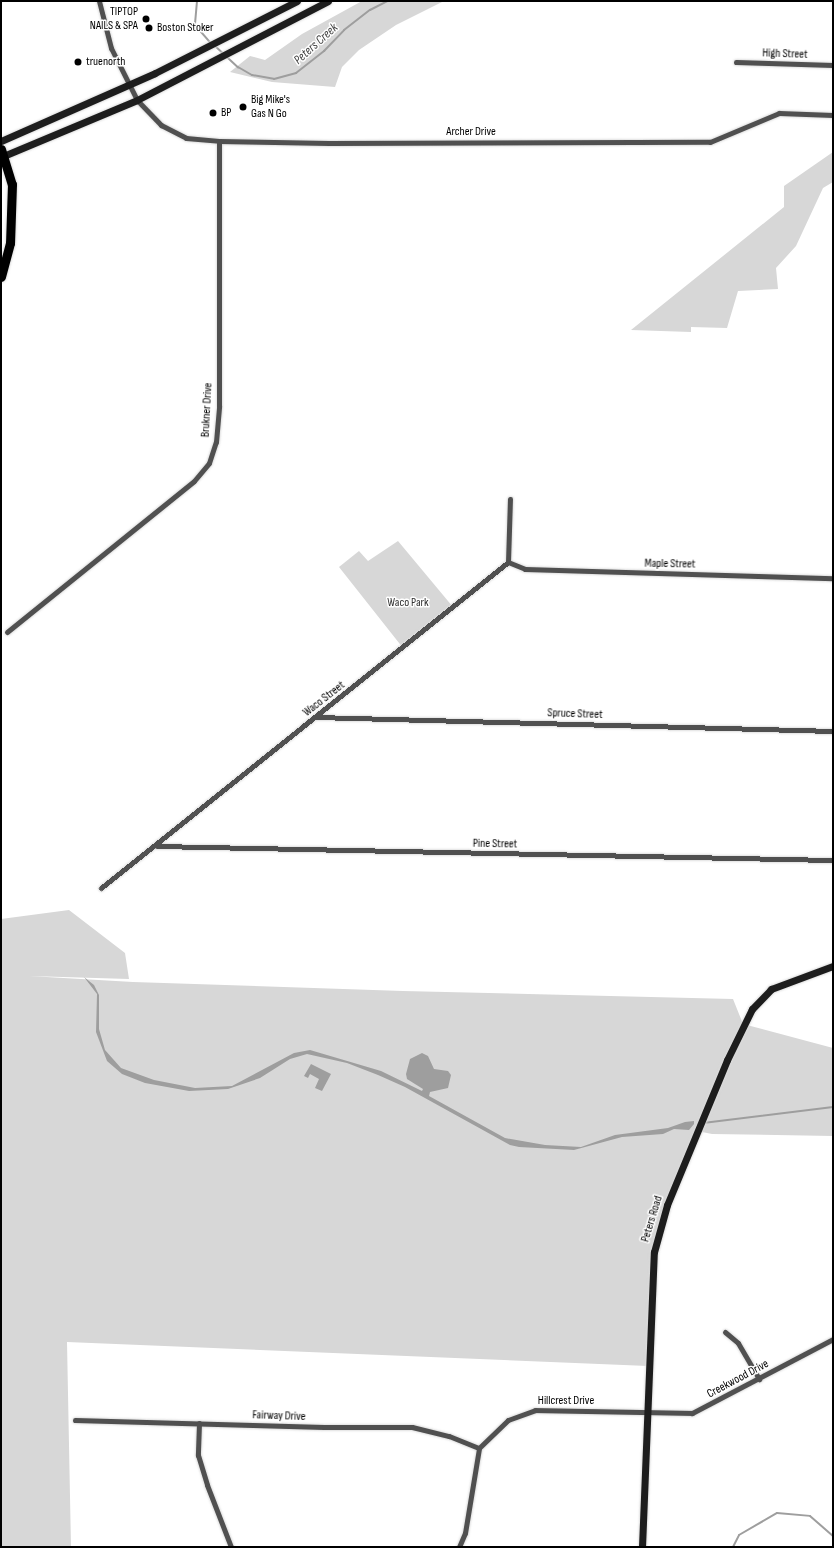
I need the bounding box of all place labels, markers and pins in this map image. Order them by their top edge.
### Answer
place label: TIPTOP NAILS & SPA [90,5,138,33]
marker: TIPTOP NAILS & SPA [141,14,151,24]
place label: Boston Stoker [157,21,214,35]
marker: Boston Stoker [144,23,154,33]
place label: truenorth [86,55,125,69]
marker: truenorth [73,57,83,67]
place label: Big Mike's Gas N Go [251,93,290,121]
marker: Big Mike's Gas N Go [238,102,248,112]
place label: BP [221,106,231,120]
marker: BP [208,108,218,118]

